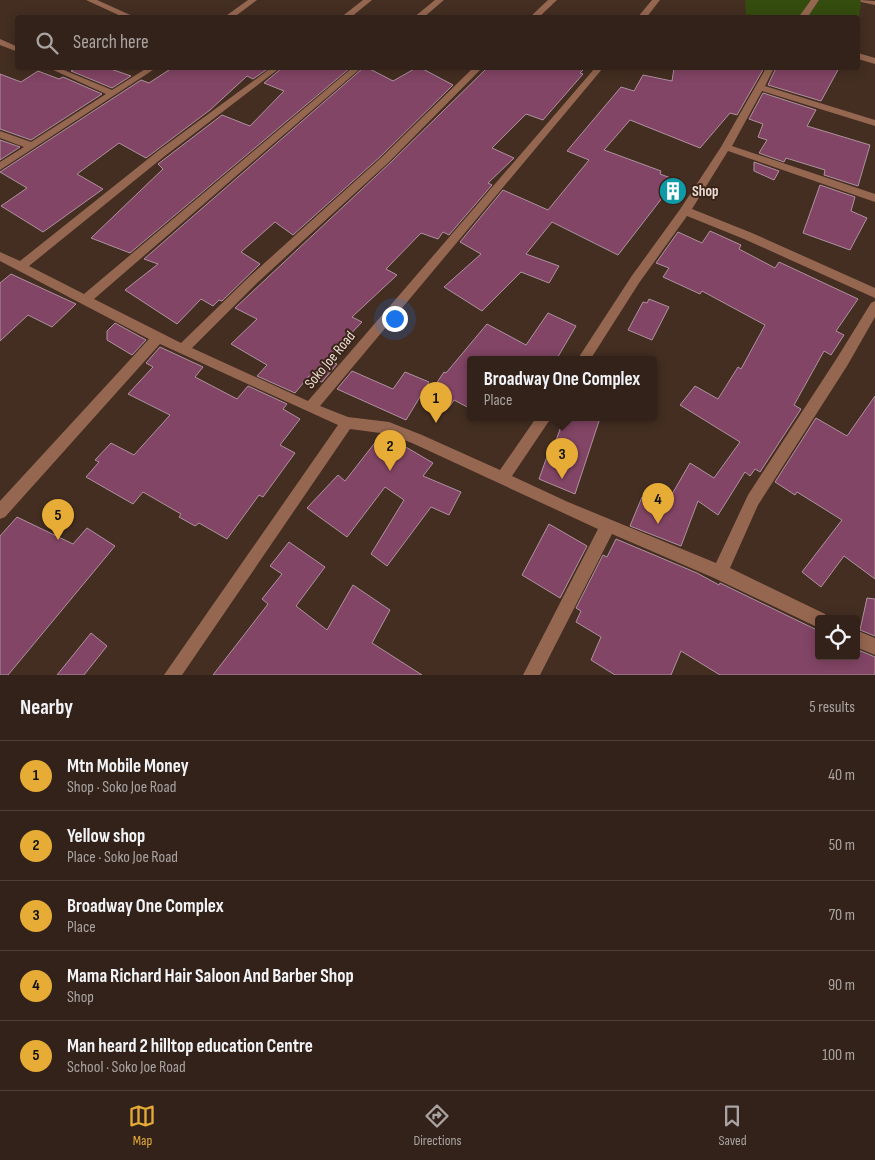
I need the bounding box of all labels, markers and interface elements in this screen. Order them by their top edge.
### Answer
search box [15,15,860,70]
icon: search [33,29,61,57]
text: Search here [73,31,149,54]
building icon: Shop [658,176,688,206]
place label: Shop [692,182,718,201]
your location [382,306,408,332]
street label: Soko Joe Road [300,327,360,393]
popup [467,356,657,421]
text: Broadway One Complex [484,368,640,391]
pin: 1 [420,382,452,423]
text: Place [484,391,512,410]
pin: 2 [374,430,406,471]
pin: 3 [546,438,578,479]
pin: 4 [642,483,674,524]
pin: 5 [42,499,74,540]
map controls [815,615,860,660]
button: locate [815,615,860,660]
text: Nearby [20,695,73,720]
text: 5 results [809,698,855,717]
text: Mtn Mobile Money [67,755,189,778]
text: 1 [33,766,39,785]
text: 40 m [828,766,855,785]
text: Shop · Soko Joe Road [67,778,176,797]
text: Yellow shop [67,825,145,848]
text: 2 [32,836,40,855]
text: 50 m [829,836,855,855]
text: Place · Soko Joe Road [67,848,178,867]
text: Broadway One Complex [67,895,224,918]
text: 3 [32,906,40,925]
text: 70 m [829,906,855,925]
text: Place [67,918,96,937]
text: Mama Richard Hair Saloon And Barber Shop [67,965,354,988]
text: 4 [32,976,40,995]
text: 90 m [828,976,855,995]
text: Shop [67,988,94,1007]
text: Man heard 2 hilltop education Centre [67,1035,313,1058]
text: 5 [32,1046,40,1065]
text: 100 m [822,1046,855,1065]
text: School · Soko Joe Road [67,1058,186,1077]
tab: Map [128,1102,156,1149]
tab: Directions [413,1102,462,1149]
tab: Saved [718,1102,747,1149]

